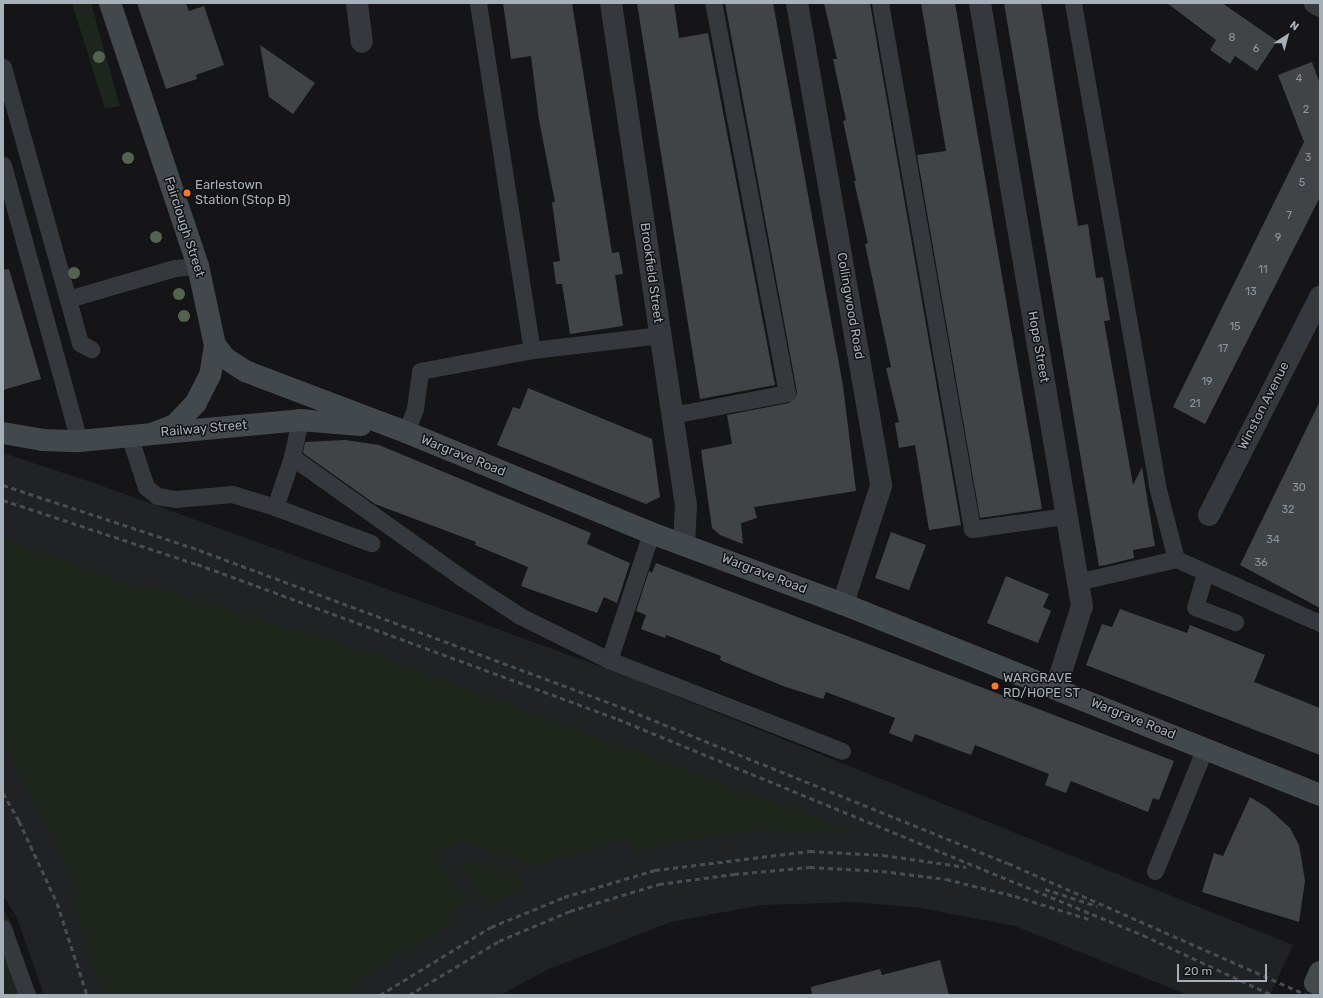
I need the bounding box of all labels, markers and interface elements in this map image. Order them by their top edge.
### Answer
north arrow [1267,16,1307,56]
text: N [1287,18,1301,33]
house number: 8 [1229,31,1235,45]
house number: 6 [1253,42,1259,56]
house number: 4 [1296,72,1302,86]
house number: 2 [1303,103,1309,117]
house number: 3 [1305,151,1311,165]
street label: Fairclough Street [160,175,208,279]
house number: 5 [1299,176,1305,190]
place label: Earlestown Station (Stop B) [195,178,290,209]
marker: Earlestown Station (Stop B) [182,188,192,198]
house number: 7 [1286,209,1292,223]
street label: Brookfield Street [636,222,666,324]
house number: 9 [1275,231,1281,245]
street label: Collingwood Road [833,251,867,361]
house number: 11 [1258,263,1268,277]
house number: 13 [1245,285,1257,299]
street label: Hope Street [1024,310,1052,384]
house number: 15 [1229,320,1241,334]
house number: 17 [1218,342,1228,356]
street label: Winston Avenue [1235,359,1293,453]
house number: 19 [1201,375,1213,389]
house number: 21 [1189,397,1201,411]
street label: Railway Street [160,417,248,441]
street label: Wargrave Road [418,432,508,480]
house number: 30 [1292,481,1306,495]
house number: 32 [1281,503,1295,517]
house number: 34 [1266,533,1280,547]
street label: Wargrave Road [719,551,809,597]
house number: 36 [1254,556,1268,570]
place label: WARGRAVE RD/HOPE ST [1003,671,1080,702]
marker: WARGRAVE RD/HOPE ST [990,681,1000,691]
street label: Wargrave Road [1088,695,1178,743]
scale bar [1179,956,1269,982]
text: 20 m [1184,964,1212,978]

